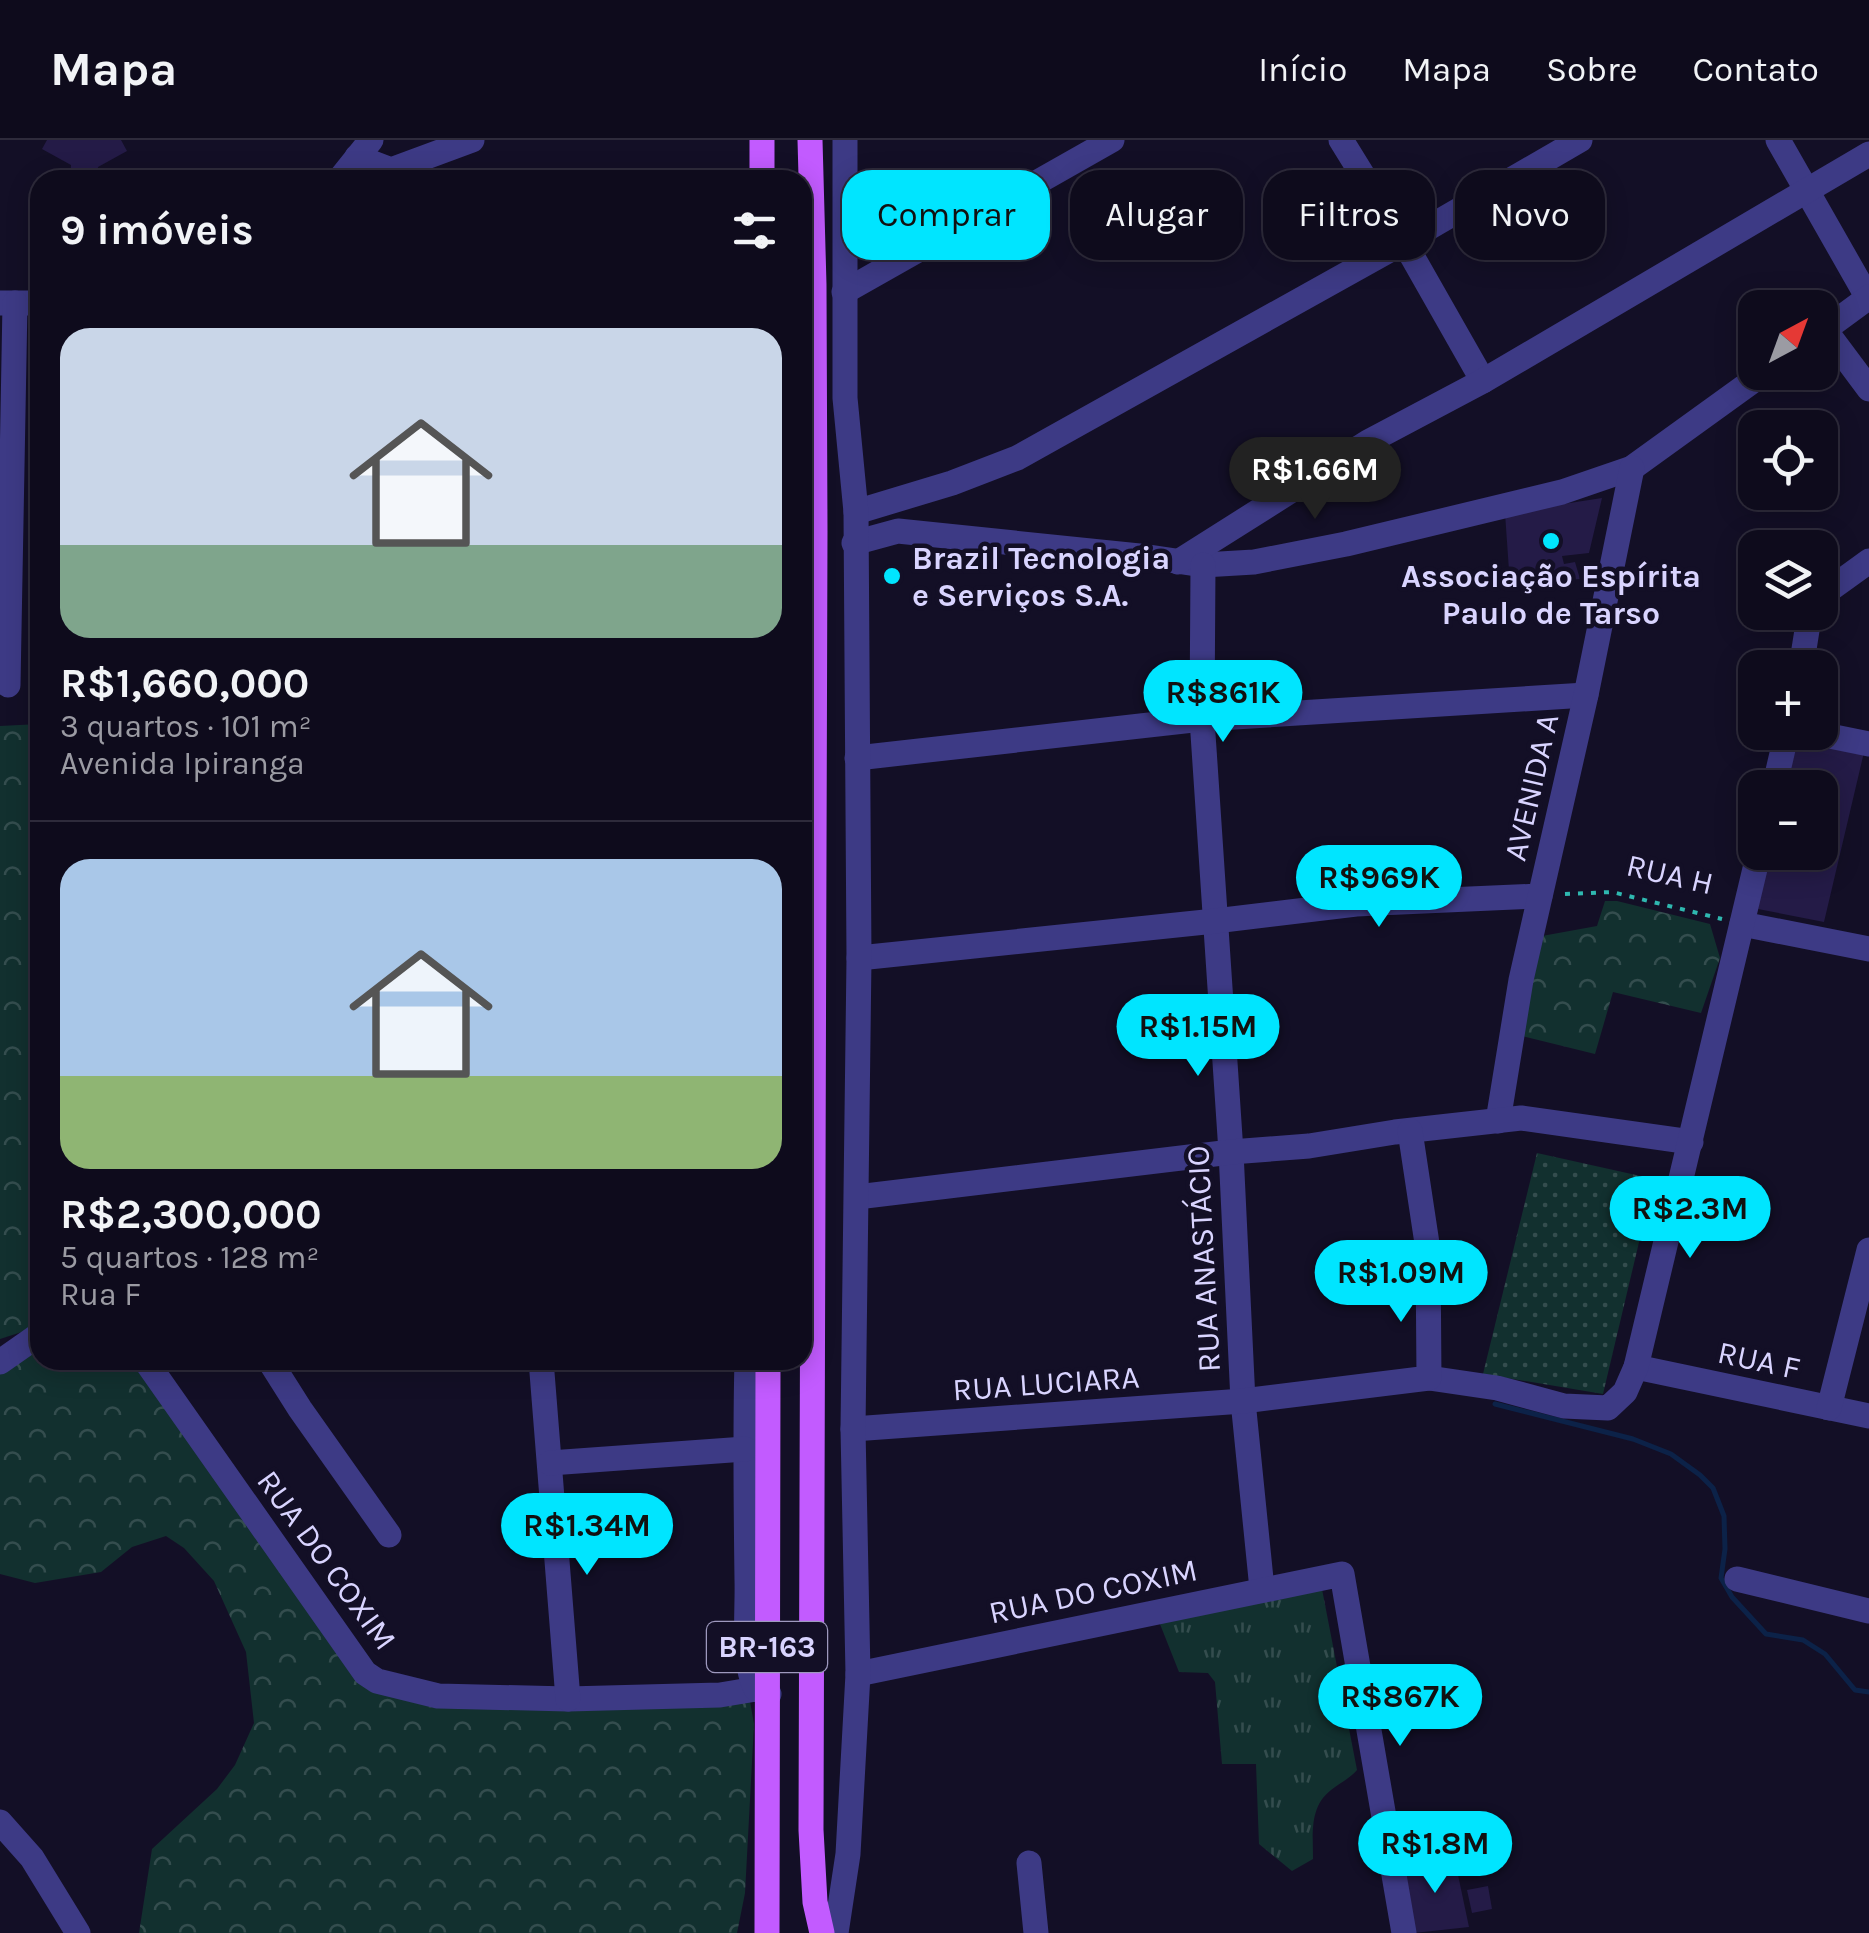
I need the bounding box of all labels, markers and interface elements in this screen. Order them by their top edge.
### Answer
text: Mapa [50,41,177,97]
text: Início [1258,49,1347,90]
text: Mapa [1402,49,1491,90]
text: Sobre [1546,49,1638,90]
text: Contato [1693,49,1819,90]
chip: Comprar [842,170,1050,260]
chip: Alugar [1070,170,1243,260]
chip: Filtros [1263,170,1435,260]
chip: Novo [1455,170,1605,260]
icon: filters [727,203,782,258]
text: 9 imóveis [60,205,254,255]
north arrow [1738,290,1838,390]
map controls [1738,290,1838,870]
icon: home [331,393,511,573]
button: locate [1738,410,1838,510]
pin: R$1.66M [1223,437,1407,522]
text: R$1.66M [1251,451,1379,488]
marker: Associação Espírita Paulo de Tarso [1540,530,1562,552]
button: layers [1738,530,1838,630]
place label: Brazil Tecnologia e Serviços S.A. [912,540,1170,614]
place label: Associação Espírita Paulo de Tarso [1401,558,1701,632]
marker: Brazil Tecnologia e Serviços S.A. [881,565,903,587]
button: + [1738,650,1838,750]
text: R$1,660,000 [60,658,309,708]
pin: R$861K [1142,660,1304,745]
text: R$861K [1165,674,1281,711]
text: 3 quartos · 101 m² [60,708,312,745]
street label: AVENIDA A [1497,710,1566,864]
text: Avenida Ipiranga [60,745,305,782]
button: − [1738,770,1838,870]
pin: R$969K [1298,845,1460,930]
street label: RUA H [1623,847,1717,902]
text: R$969K [1318,859,1440,896]
icon: home [331,924,511,1104]
pin: R$1.15M [1106,994,1290,1079]
text: R$1.15M [1139,1008,1257,1045]
street label: RUA ANASTÁCIO [1177,1145,1228,1373]
pin: R$2.3M [1609,1176,1771,1261]
text: R$2,300,000 [60,1189,322,1239]
text: R$2.3M [1632,1190,1748,1227]
text: 5 quartos · 128 m² [60,1239,319,1276]
pin: R$1.09M [1309,1240,1493,1325]
text: R$1.09M [1337,1254,1465,1291]
text: Rua F [60,1276,141,1313]
street label: RUA F [1714,1334,1803,1387]
street label: RUA LUCIARA [951,1359,1141,1408]
street label: RUA DO COXIM [249,1464,404,1657]
pin: R$1.34M [495,1493,679,1578]
text: R$1.34M [523,1507,651,1544]
street label: RUA DO COXIM [985,1551,1201,1632]
road number: BR-163 [707,1622,827,1672]
pin: R$867K [1319,1664,1481,1749]
text: R$867K [1340,1678,1460,1715]
pin: R$1.8M [1354,1811,1516,1896]
text: R$1.8M [1380,1825,1490,1862]

